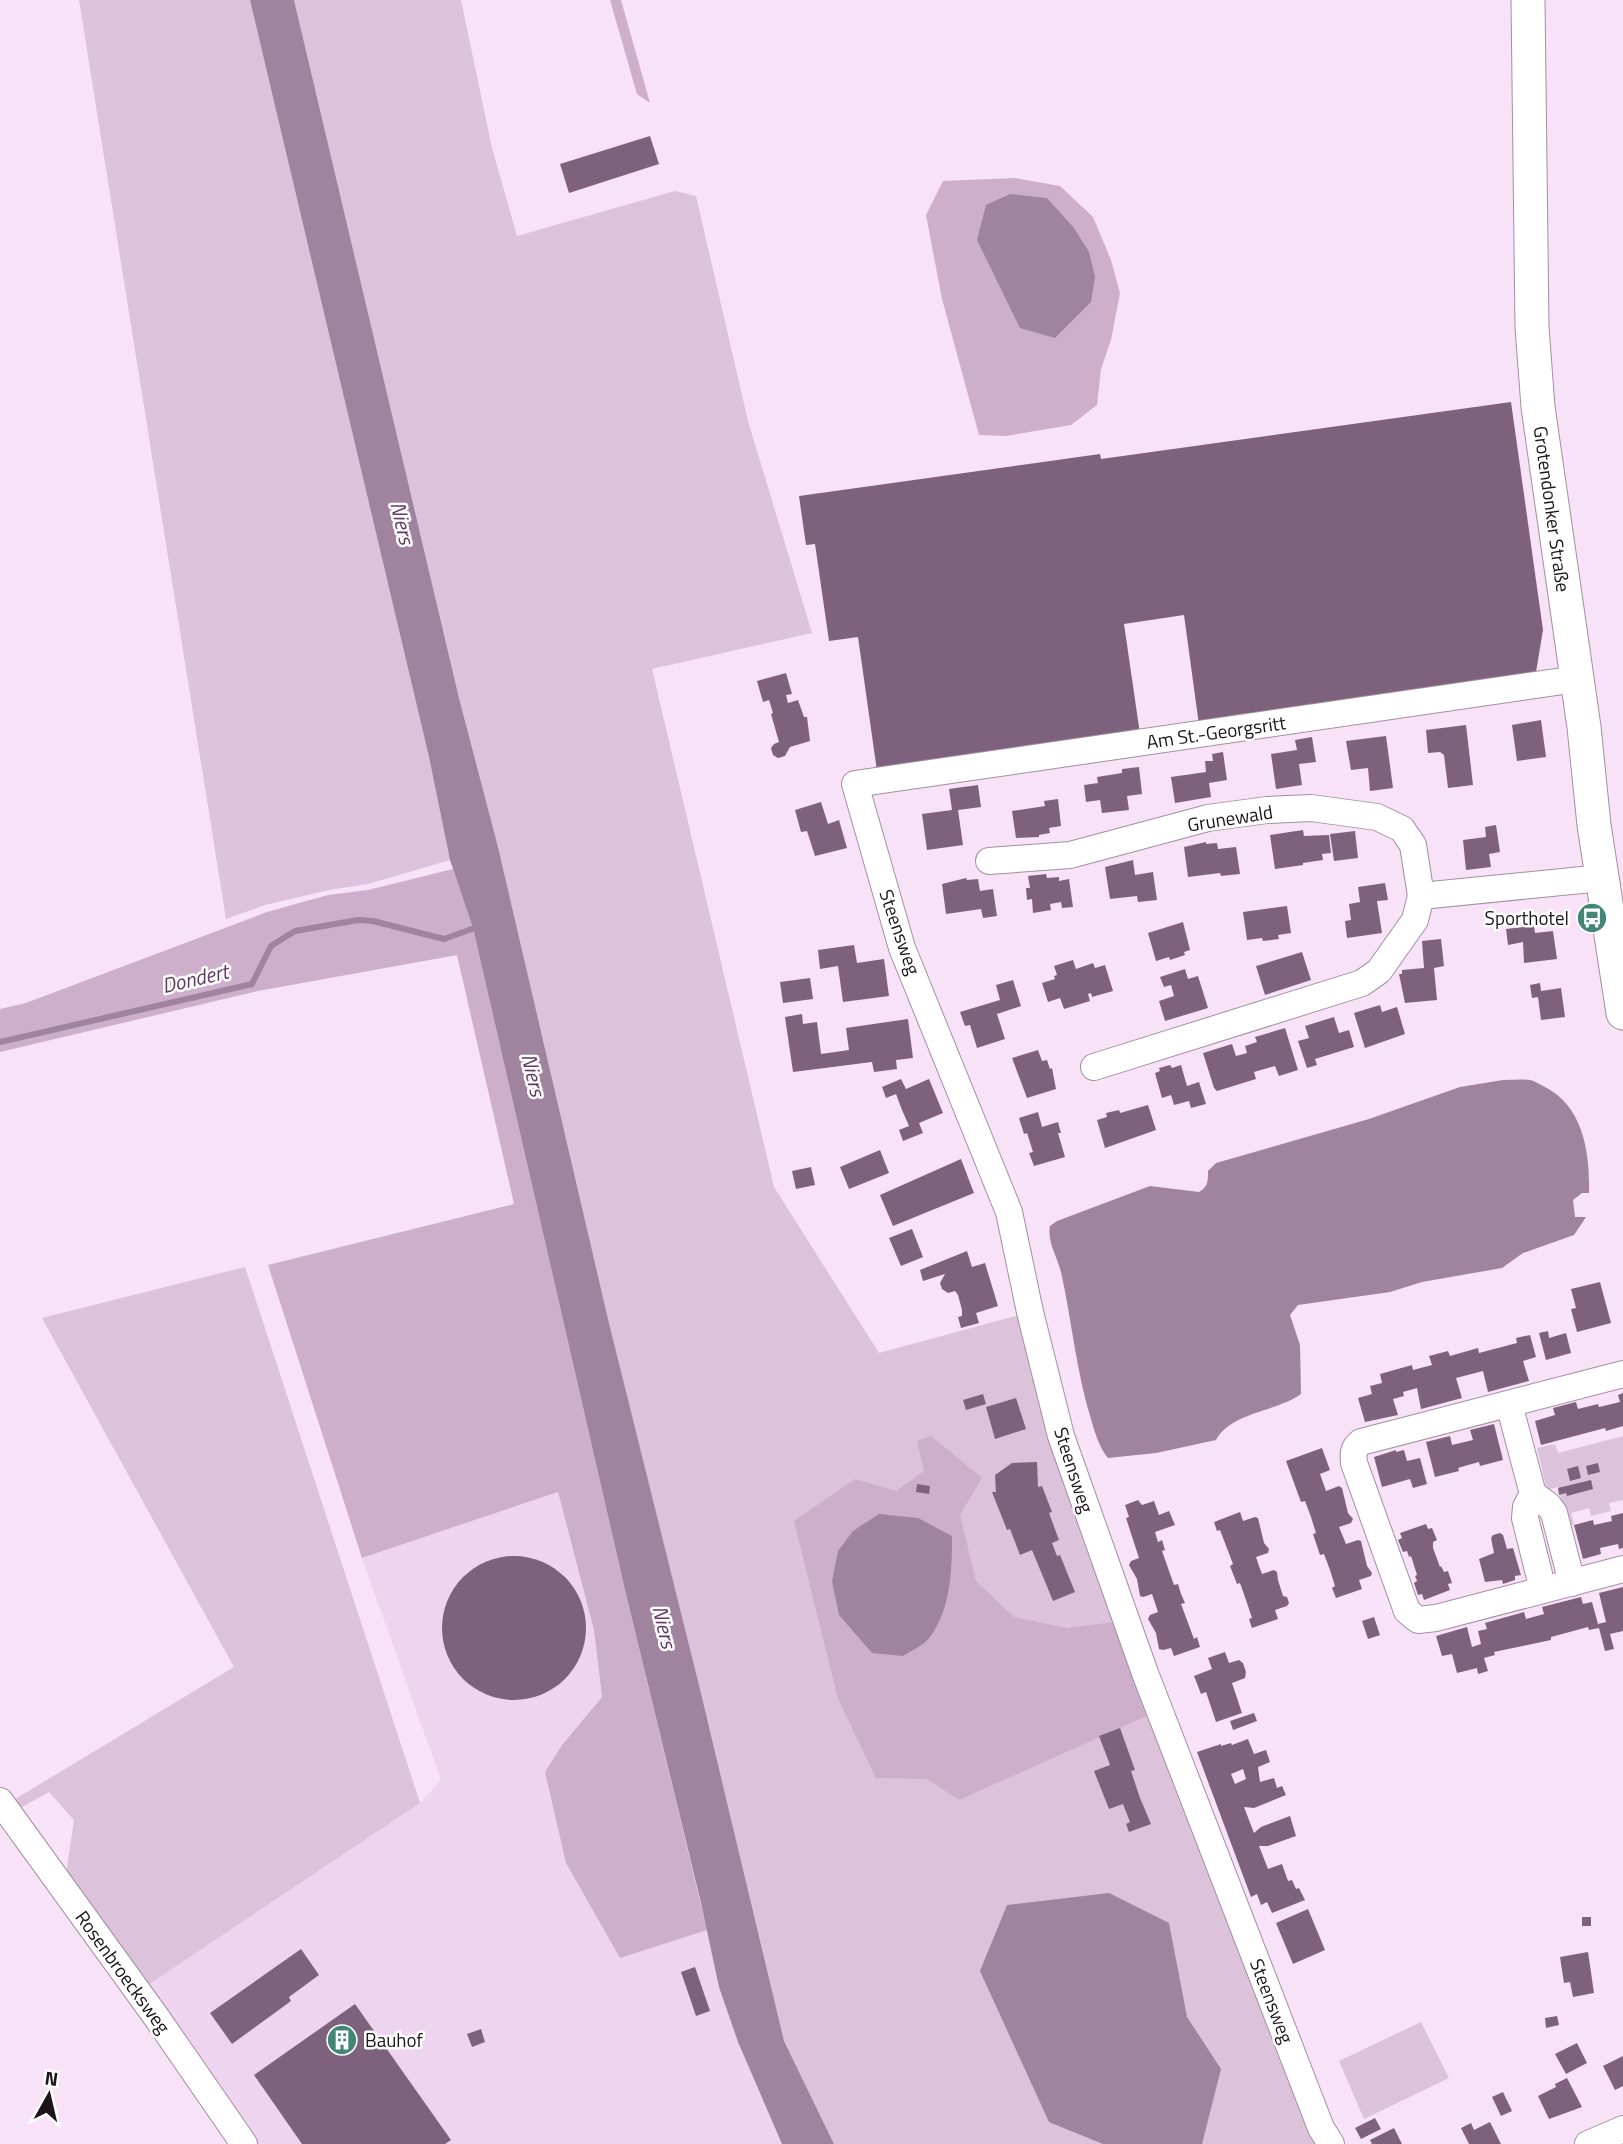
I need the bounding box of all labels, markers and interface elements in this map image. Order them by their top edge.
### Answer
street label: Grotendonker Straße [1526,424,1579,594]
water label: Niers [383,498,424,549]
street label: Am St.-Georgsritt [1144,707,1288,756]
street label: Grunewald [1185,796,1275,839]
street label: Steensweg [872,885,929,979]
bus stop icon: Sporthotel [1575,901,1609,935]
place label: Sporthotel [1485,903,1569,932]
water label: Dondert [158,954,233,1001]
water label: Niers [514,1050,555,1101]
street label: Steensweg [1047,1423,1102,1517]
water label: Niers [645,1602,686,1653]
street label: Rosenbroecksweg [69,1904,178,2040]
street label: Steensweg [1243,1954,1302,2048]
building icon: Bauhof [325,2023,359,2057]
place label: Bauhof [365,2025,424,2054]
north arrow [14,2060,84,2130]
text: N [43,2062,60,2093]

